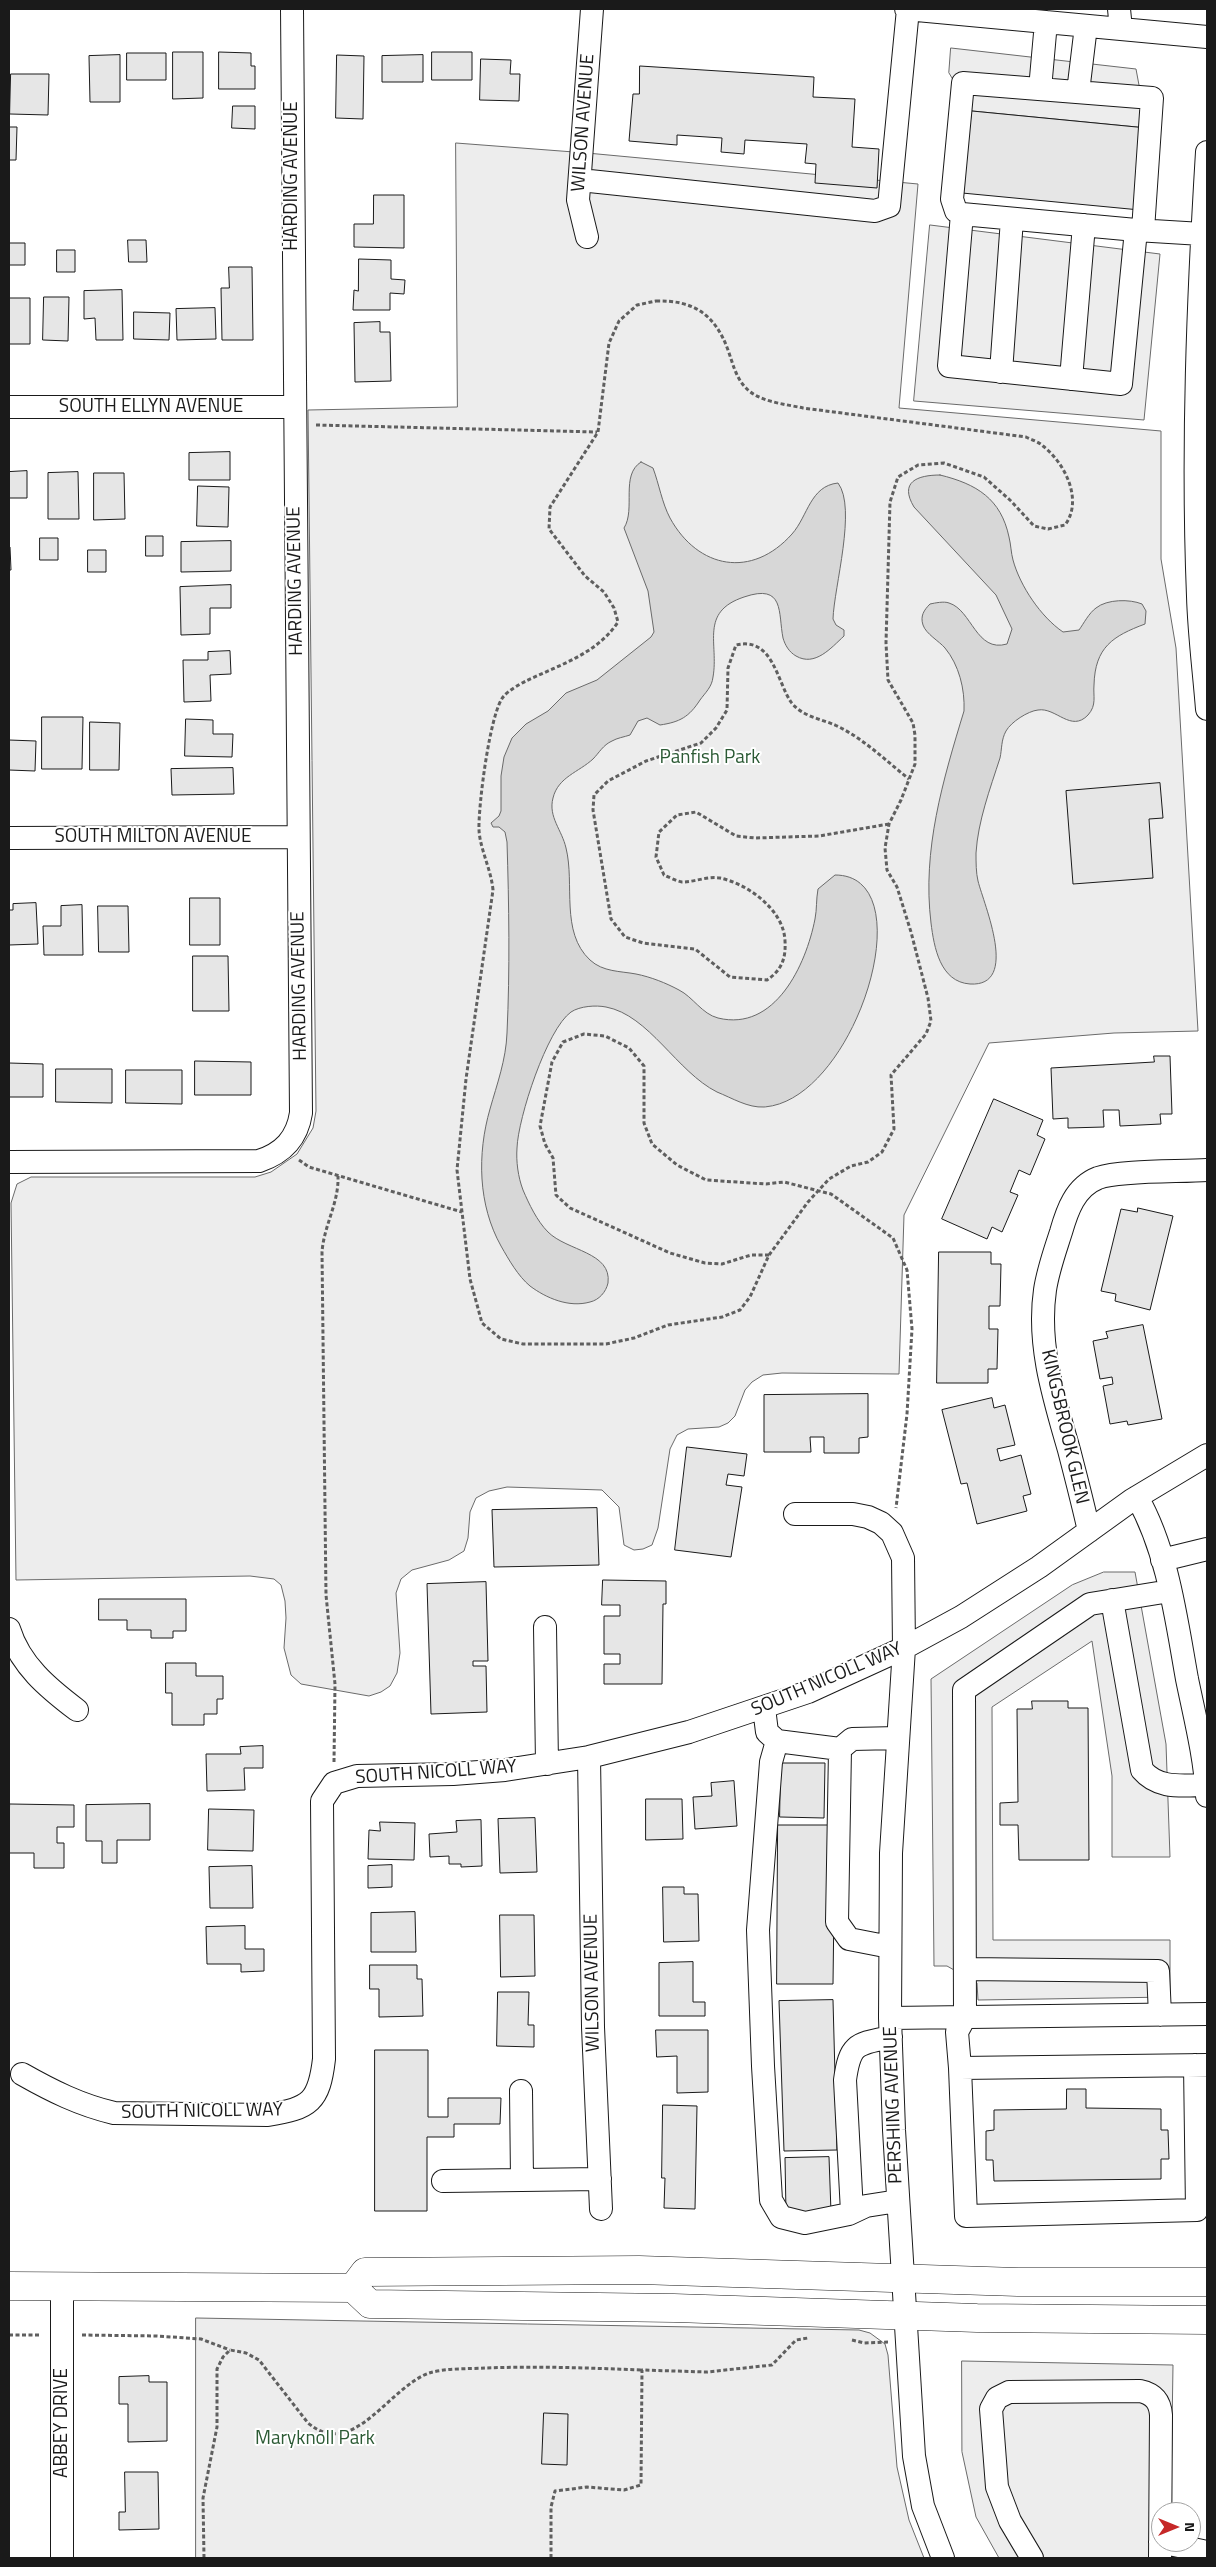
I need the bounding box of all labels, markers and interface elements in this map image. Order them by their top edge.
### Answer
street label: WILSON AVENUE [568,53,600,193]
street label: HARDING AVENUE [281,101,303,251]
street label: SOUTH ELLYN AVENUE [59,396,243,418]
street label: HARDING AVENUE [283,506,309,656]
park label: Panfish Park [660,747,760,769]
street label: SOUTH MILTON AVENUE [54,826,252,848]
street label: HARDING AVENUE [287,911,313,1061]
street label: KINGSBROOK GLEN [1035,1347,1093,1507]
street label: SOUTH NICOLL WAY [748,1638,906,1722]
street label: SOUTH NICOLL WAY [355,1756,517,1790]
street label: WILSON AVENUE [580,1914,606,2052]
street label: PERSHING AVENUE [880,2026,908,2184]
street label: SOUTH NICOLL WAY [121,2099,283,2125]
street label: ABBEY DRIVE [51,2368,73,2478]
park label: Maryknoll Park [255,2428,375,2450]
north arrow [1151,2502,1201,2552]
text: N [1180,2522,1201,2532]

